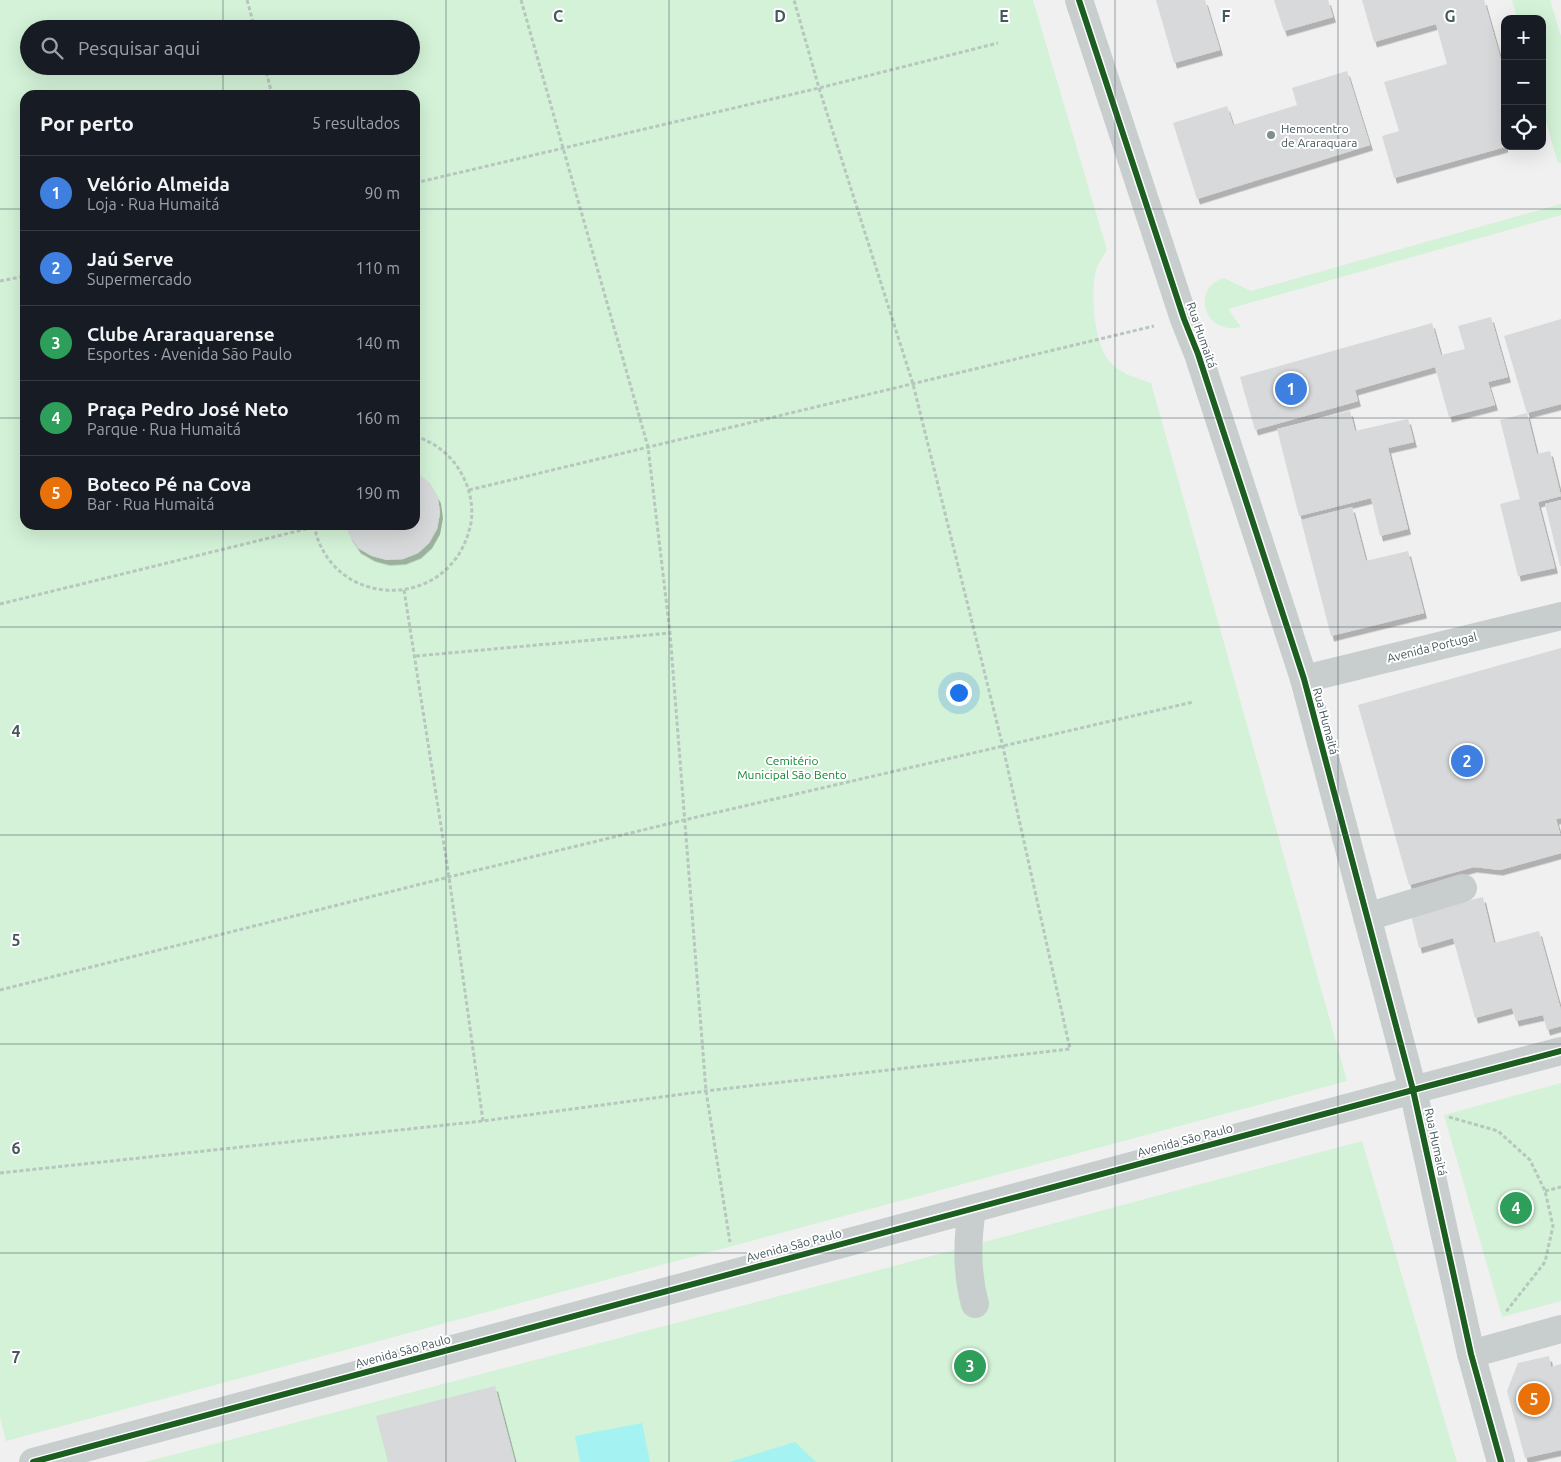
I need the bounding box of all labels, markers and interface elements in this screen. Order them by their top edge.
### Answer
text: C [553,7,563,25]
text: D [774,7,786,25]
text: E [999,7,1009,25]
text: F [1222,7,1231,25]
text: G [1444,7,1456,25]
map controls [1501,15,1546,150]
button: + [1501,15,1546,60]
search box [20,20,420,75]
icon: search [38,34,66,62]
text: Pesquisar aqui [78,37,200,59]
button: − [1501,60,1546,105]
button: locate [1501,105,1546,150]
text: Por perto [40,111,134,135]
text: 5 resultados [312,114,400,132]
place label: Hemocentro de Araraquara [1281,122,1357,149]
marker: Hemocentro de Araraquara [1265,129,1277,141]
text: Velório Almeida [87,173,230,195]
text: 1 [51,184,61,202]
text: 90 m [364,184,400,202]
text: Loja · Rua Humaitá [87,195,220,213]
text: Jaú Serve [87,248,174,270]
text: 2 [51,259,61,277]
text: 110 m [355,259,400,277]
text: Supermercado [87,270,192,288]
street label: Rua Humaitá [1185,300,1219,370]
text: Clube Araraquarense [87,323,275,345]
text: 3 [51,334,61,352]
text: 140 m [355,334,400,352]
text: Esportes · Avenida São Paulo [87,345,292,363]
pin: 1 [1275,370,1307,408]
text: Praça Pedro José Neto [87,398,289,420]
text: 4 [51,409,61,427]
text: 160 m [355,409,400,427]
text: Parque · Rua Humaitá [87,420,241,438]
text: Boteco Pé na Cova [87,473,251,495]
text: 5 [51,484,61,502]
text: 190 m [355,484,400,502]
text: Bar · Rua Humaitá [87,495,214,513]
street label: Avenida Portugal [1386,630,1478,664]
your location [946,680,972,706]
street label: Rua Humaitá [1311,686,1341,756]
text: 4 [11,722,21,740]
pin: 2 [1451,742,1483,780]
park label: Cemitério Municipal São Bento [737,754,847,781]
text: 5 [11,931,21,949]
street label: Rua Humaitá [1422,1107,1450,1177]
street label: Avenida São Paulo [1136,1121,1234,1159]
text: 6 [11,1139,21,1157]
pin: 4 [1500,1189,1532,1227]
street label: Avenida São Paulo [745,1226,843,1264]
street label: Avenida São Paulo [354,1332,452,1370]
pin: 3 [954,1347,986,1385]
text: 7 [11,1348,21,1366]
pin: 5 [1518,1380,1550,1418]

